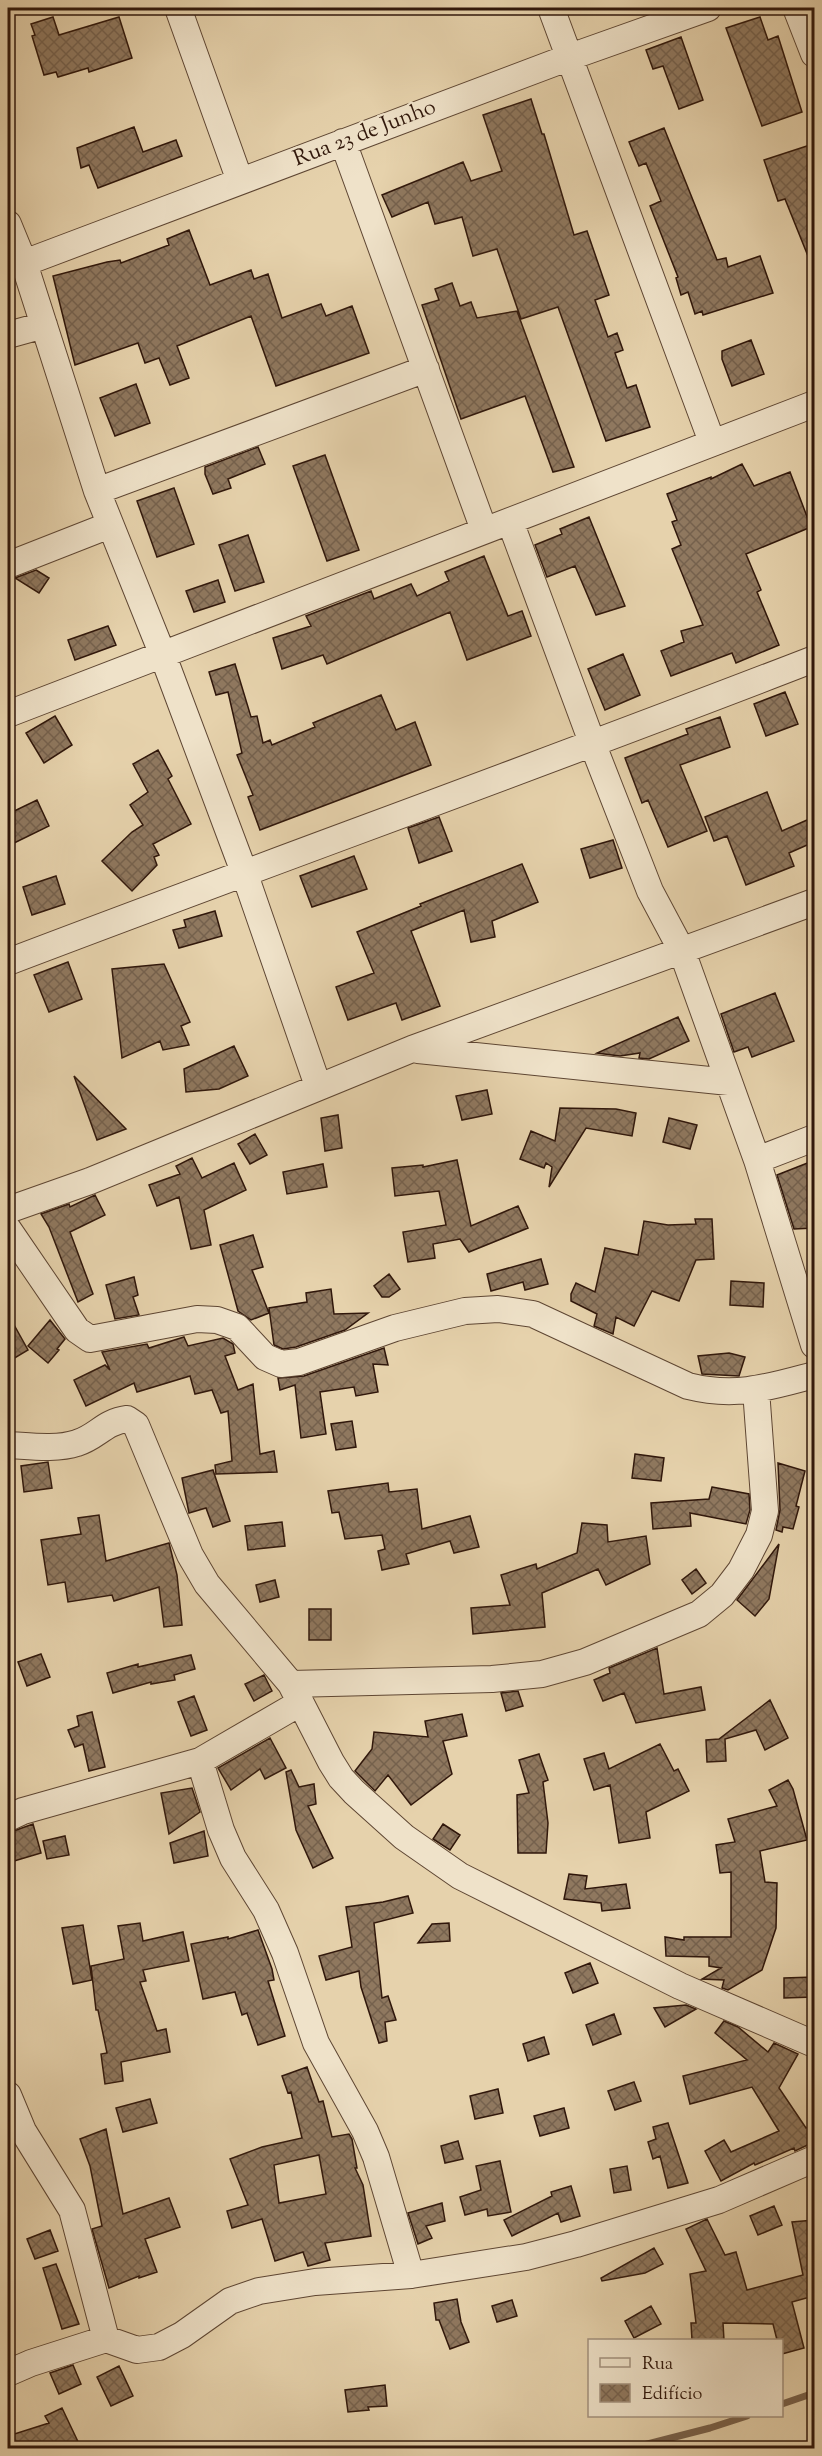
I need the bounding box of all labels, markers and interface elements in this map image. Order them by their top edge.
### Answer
street label: Rua 23 de Junho [289,92,441,176]
legend [588,2339,783,2417]
text: Rua [642,2352,673,2378]
text: Edifício [642,2382,703,2408]

